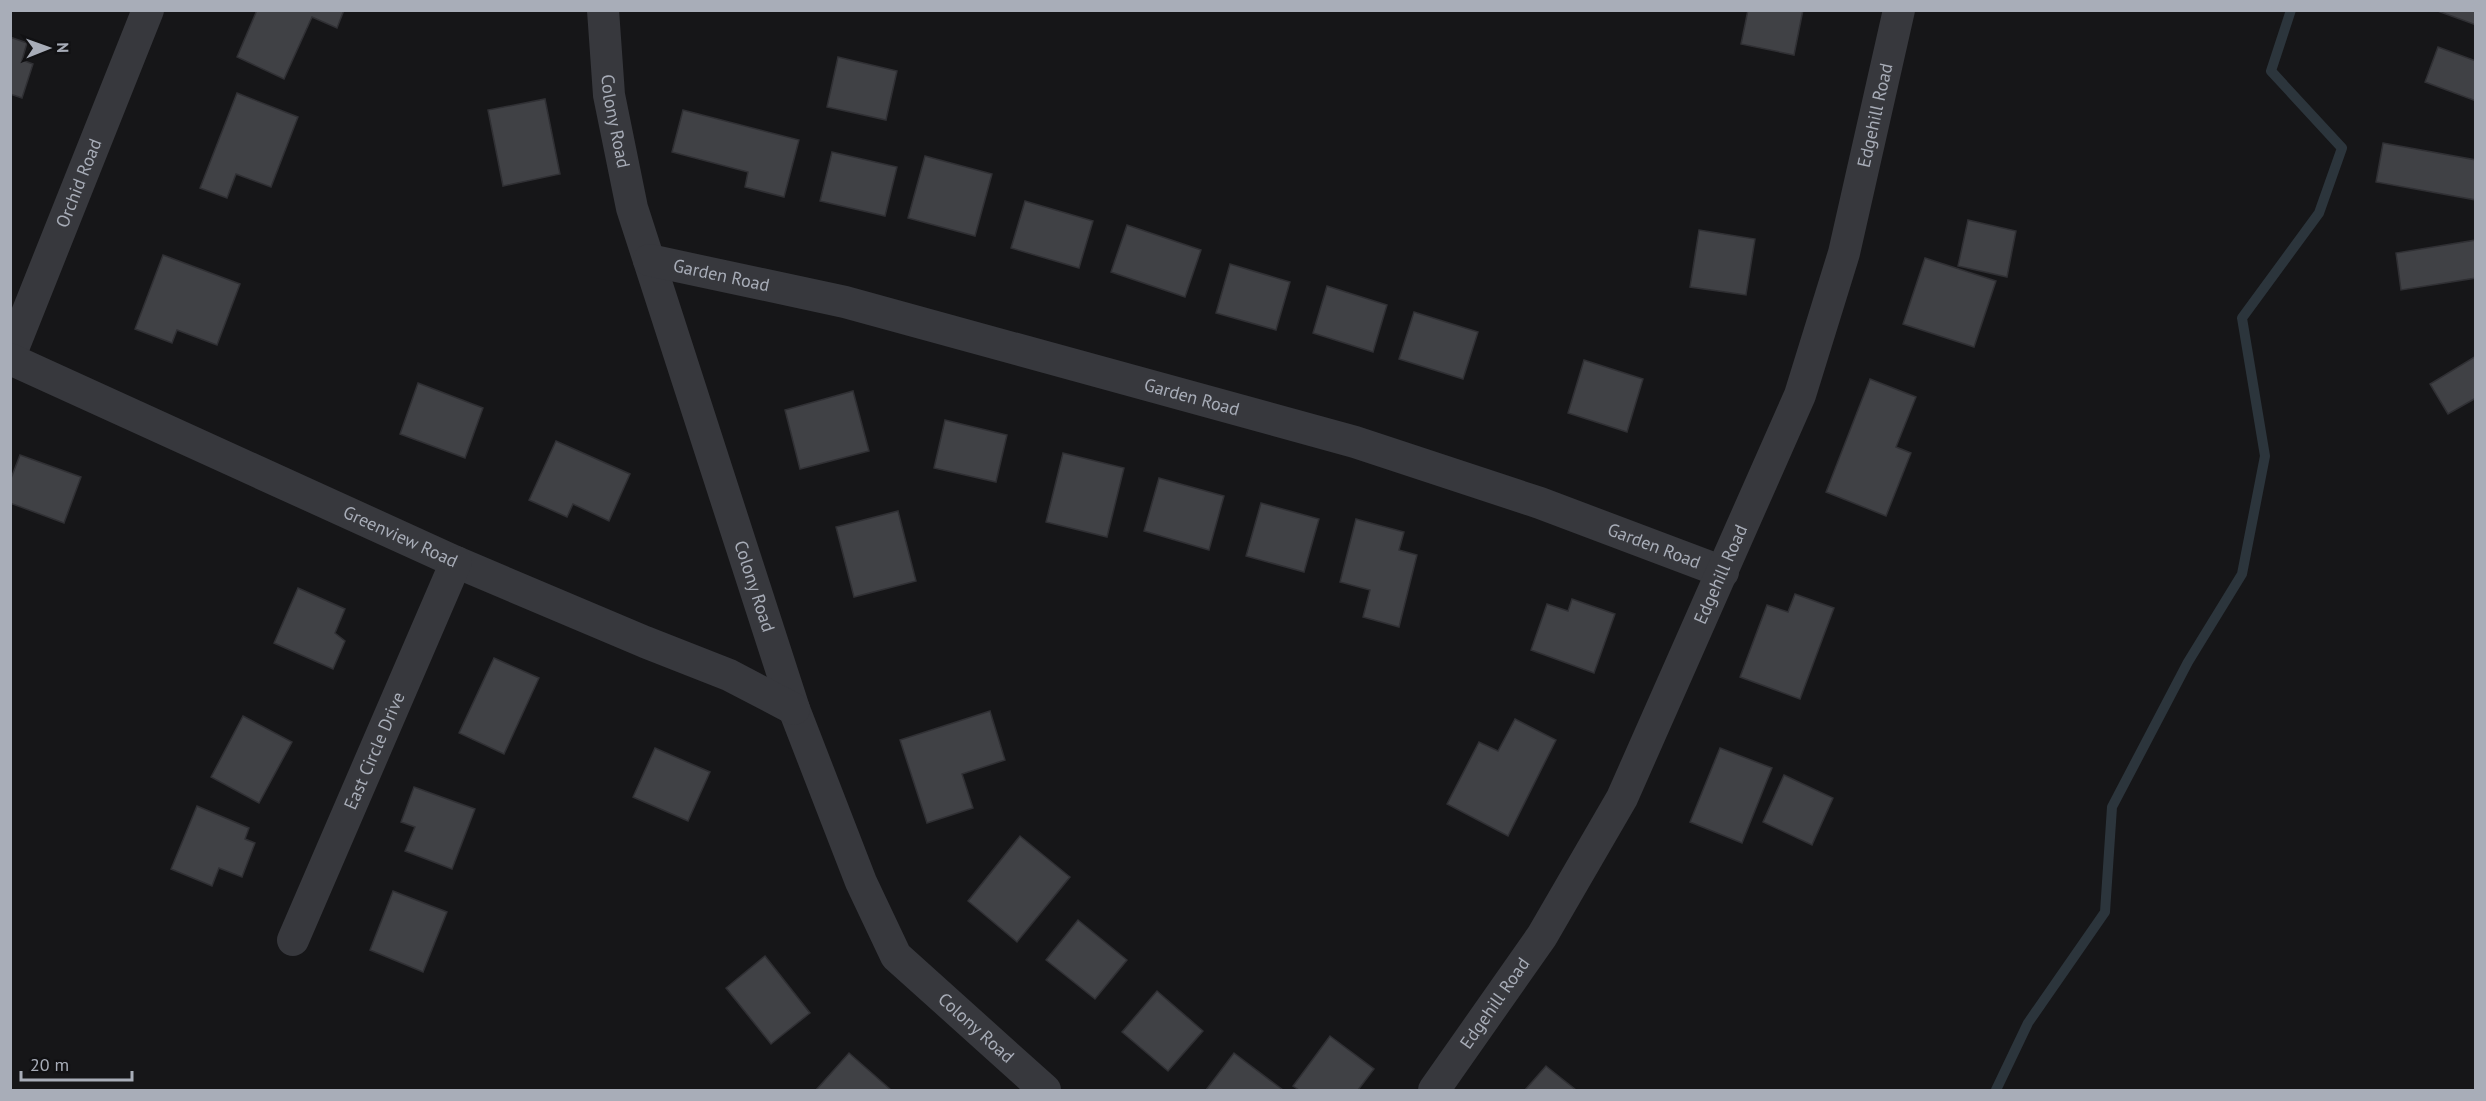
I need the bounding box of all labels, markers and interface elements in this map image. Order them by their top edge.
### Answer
north arrow [18,18,78,78]
text: N [53,42,73,53]
street label: Edgehill Road [1852,61,1898,170]
street label: Colony Road [597,74,636,170]
street label: Orchid Road [50,135,107,231]
street label: Garden Road [671,254,772,297]
street label: Garden Road [1142,373,1242,421]
street label: Greenview Road [340,500,462,572]
street label: Garden Road [1604,518,1704,574]
street label: Edgehill Road [1688,521,1752,628]
street label: Colony Road [729,537,780,635]
street label: East Circle Drive [339,688,410,813]
street label: Edgehill Road [1455,953,1534,1053]
street label: Colony Road [933,987,1019,1068]
scale bar [21,1044,132,1082]
text: 20 m [30,1053,69,1076]

